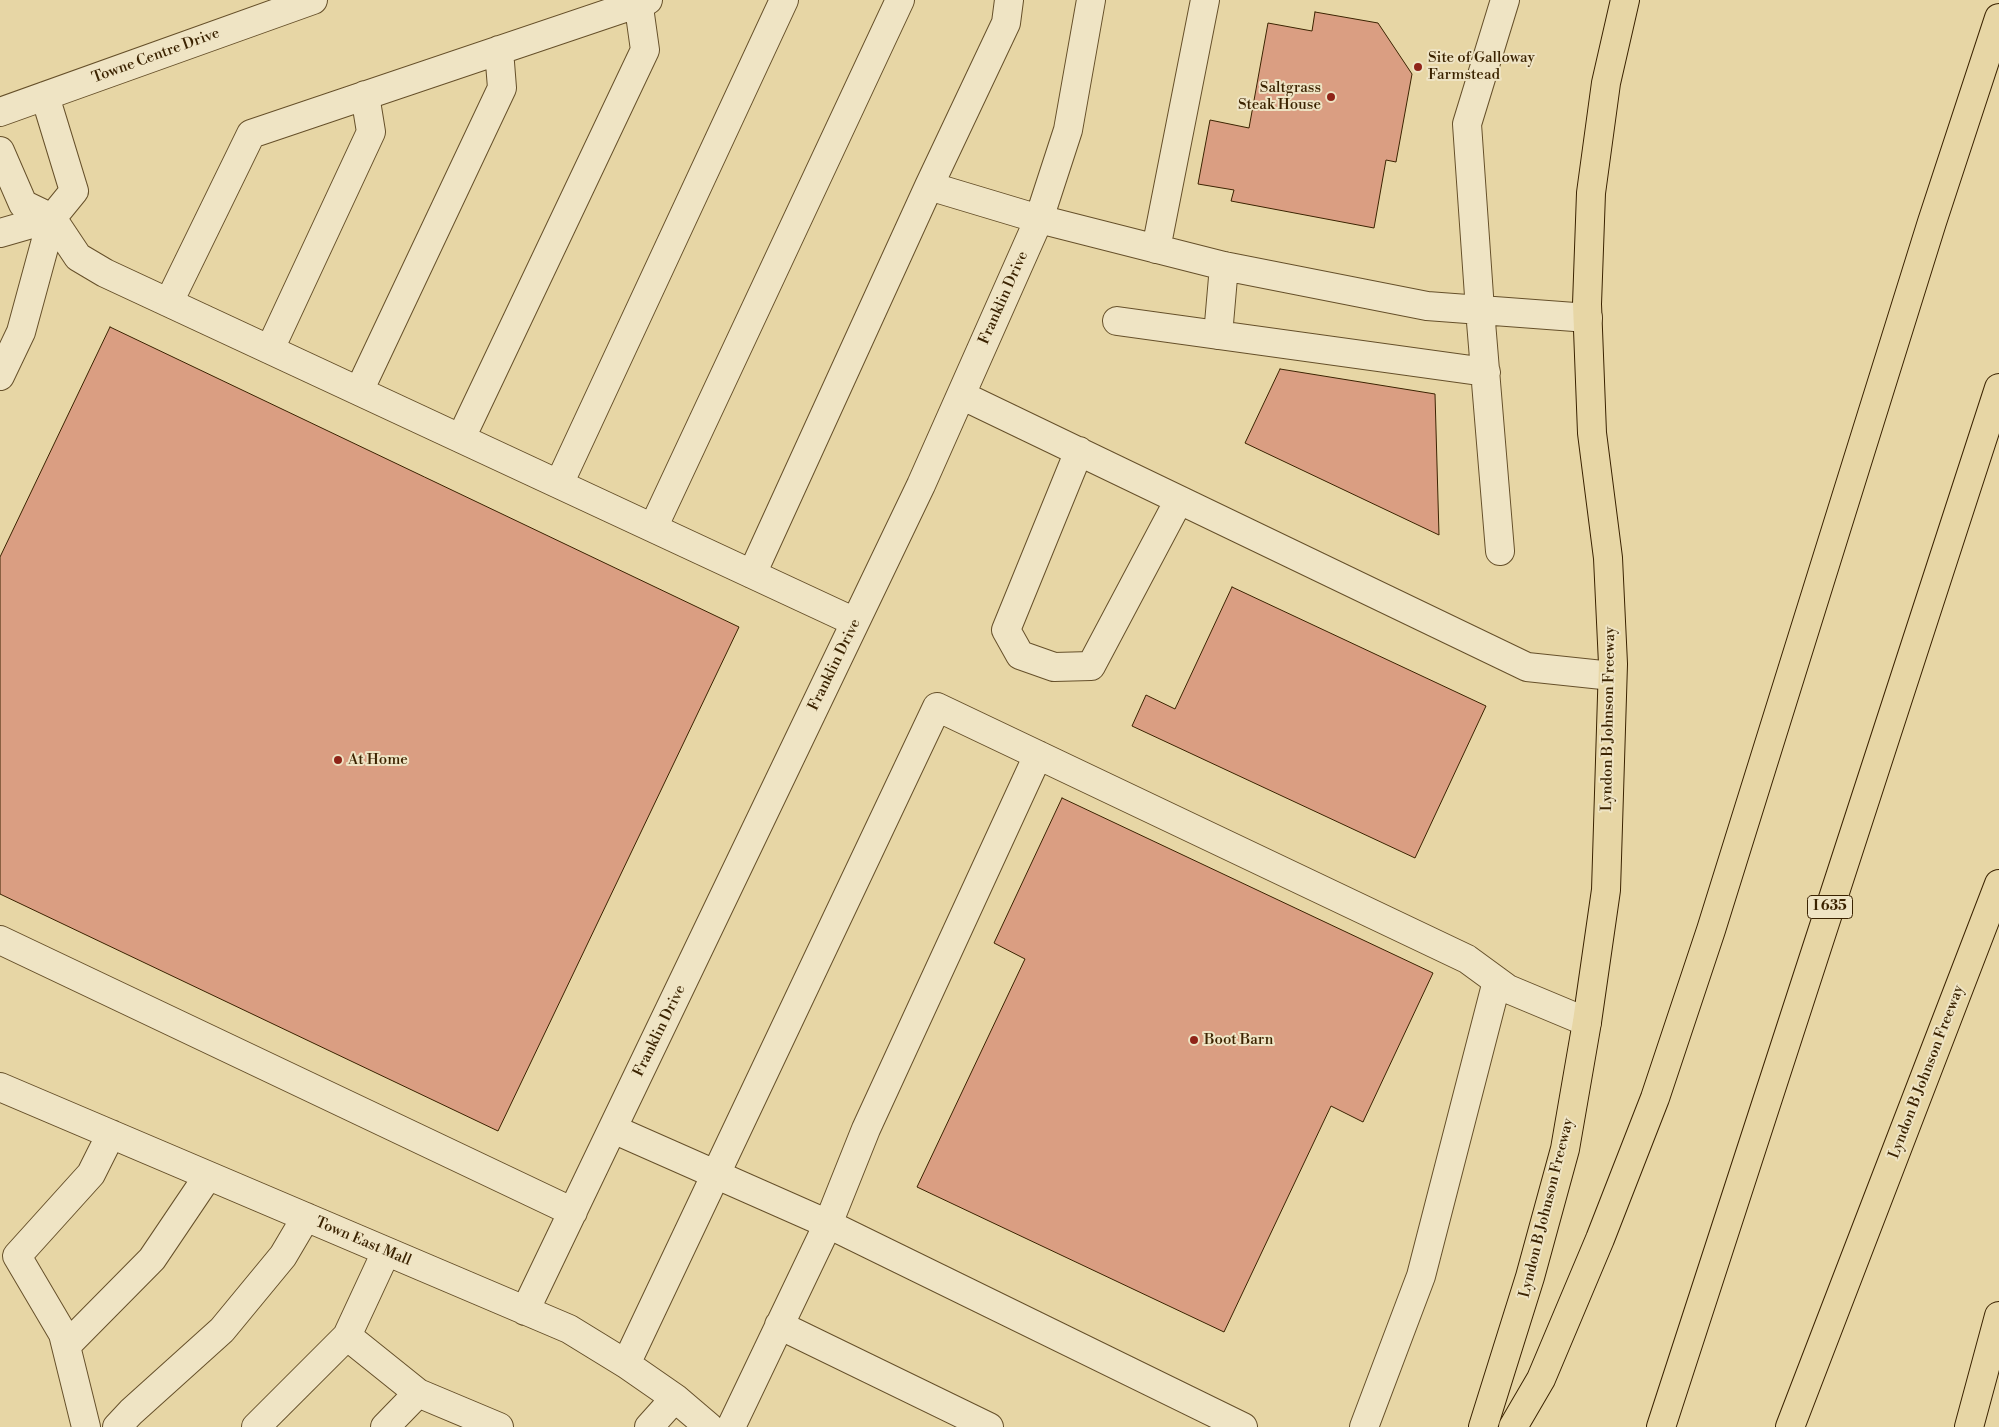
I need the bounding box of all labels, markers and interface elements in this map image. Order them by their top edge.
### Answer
street label: Towne Centre Drive [90,25,222,87]
place label: Site of Galloway Farmstead [1428,49,1535,84]
marker: Site of Galloway Farmstead [1412,61,1424,73]
place label: Saltgrass Steak House [1238,79,1321,114]
marker: Saltgrass Steak House [1325,91,1337,103]
street label: Franklin Drive [975,249,1033,347]
street label: Franklin Drive [805,616,865,714]
street label: Lyndon B Johnson Freeway [1598,627,1620,811]
place label: At Home [348,751,408,769]
marker: At Home [332,754,344,766]
road number: I 635 [1808,896,1852,919]
street label: Franklin Drive [630,982,690,1080]
street label: Lyndon B Johnson Freeway [1886,983,1968,1161]
place label: Boot Barn [1204,1031,1273,1049]
marker: Boot Barn [1188,1034,1200,1046]
street label: Lyndon B Johnson Freeway [1516,1116,1578,1300]
street label: Town East Mall [312,1214,414,1270]

